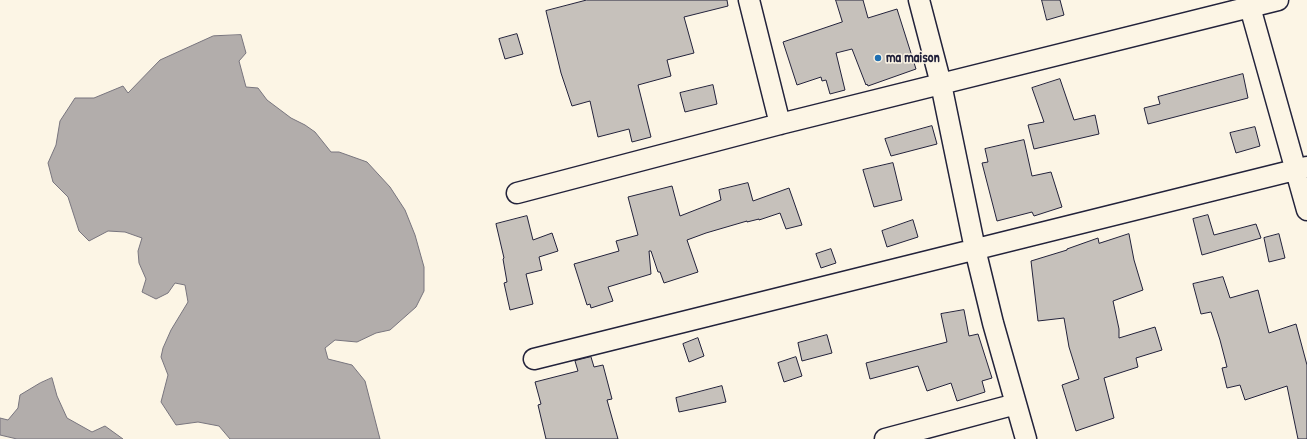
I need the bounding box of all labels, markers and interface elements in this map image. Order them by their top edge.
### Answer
place label: ma maison [886,50,940,66]
marker: ma maison [873,53,883,63]

